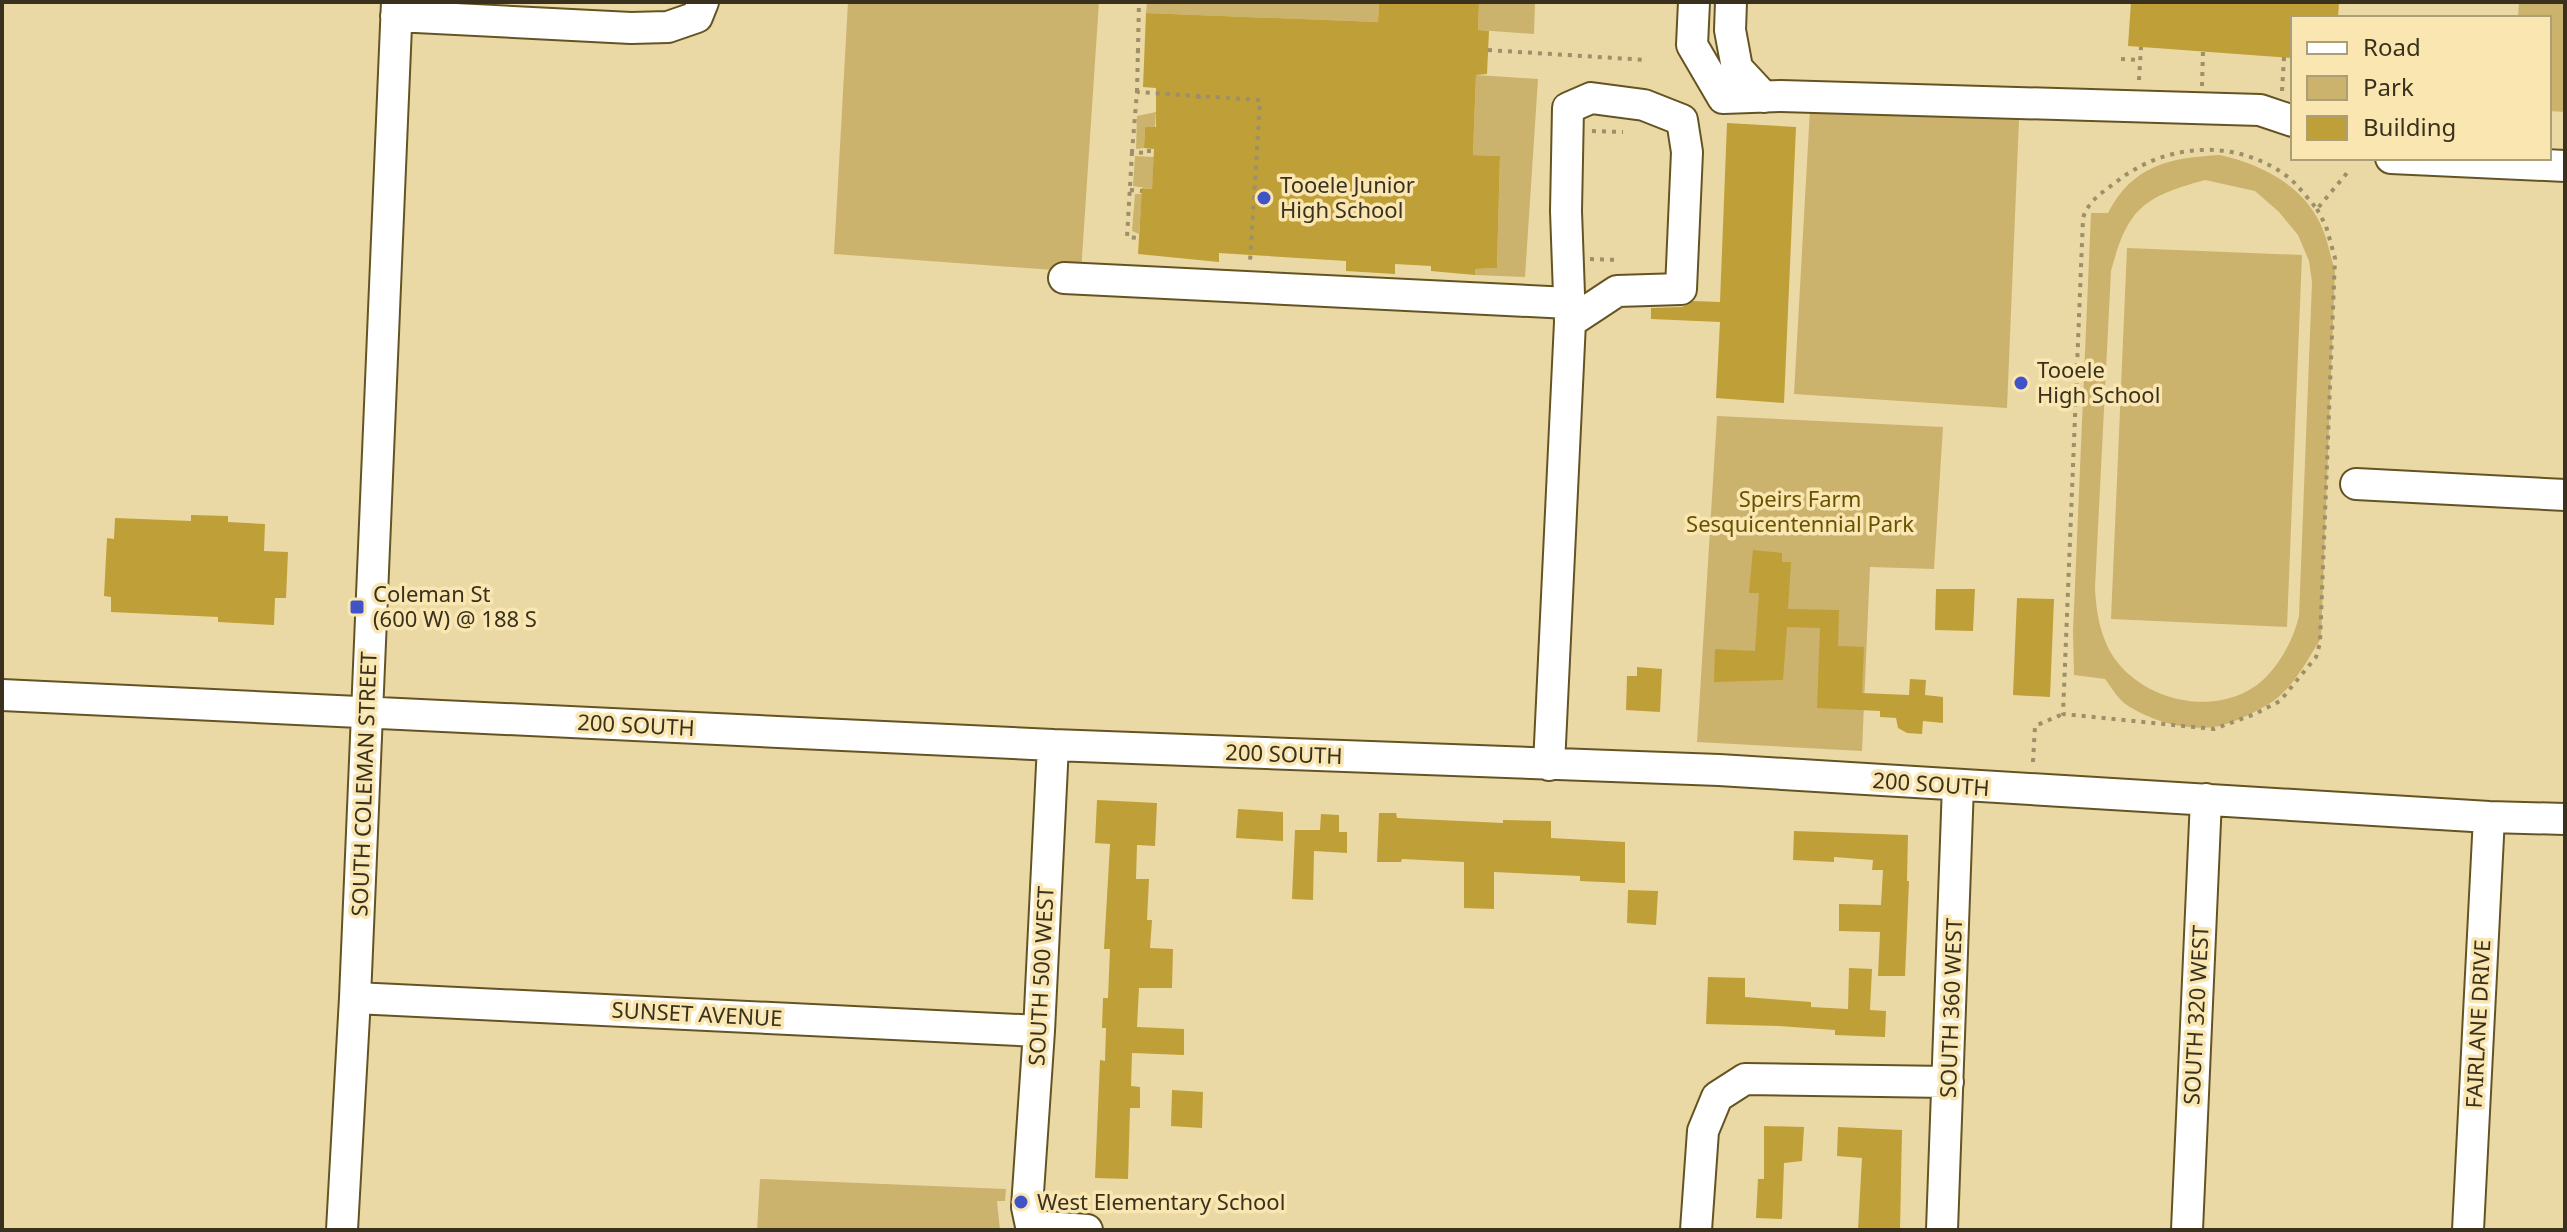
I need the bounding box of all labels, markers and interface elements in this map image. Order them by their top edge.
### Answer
legend [2291,16,2551,160]
text: Road [2363,30,2421,63]
text: Park [2363,70,2414,103]
text: Building [2363,110,2456,143]
place label: Tooele Junior High School [1280,169,1415,224]
marker: Tooele Junior High School [1255,189,1273,207]
place label: Tooele High School [2037,354,2160,409]
marker: Tooele High School [2012,374,2030,392]
park label: Speirs Farm Sesquicentennial Park [1686,483,1914,538]
place label: Coleman St (600 W) @ 188 S [373,578,537,633]
marker: Coleman St (600 W) @ 188 S [348,598,366,616]
street label: SOUTH COLEMAN STREET [343,651,383,917]
street label: 200 SOUTH [577,706,695,742]
street label: 200 SOUTH [1225,736,1343,770]
street label: 200 SOUTH [1871,764,1991,802]
street label: SOUTH 500 WEST [1020,885,1060,1067]
street label: SOUTH 360 WEST [1932,917,1968,1098]
street label: SOUTH 320 WEST [2175,924,2215,1106]
street label: FAIRLANE DRIVE [2458,939,2496,1109]
street label: SUNSET AVENUE [611,994,783,1032]
place label: West Elementary School [1037,1186,1285,1216]
marker: West Elementary School [1012,1193,1030,1211]

